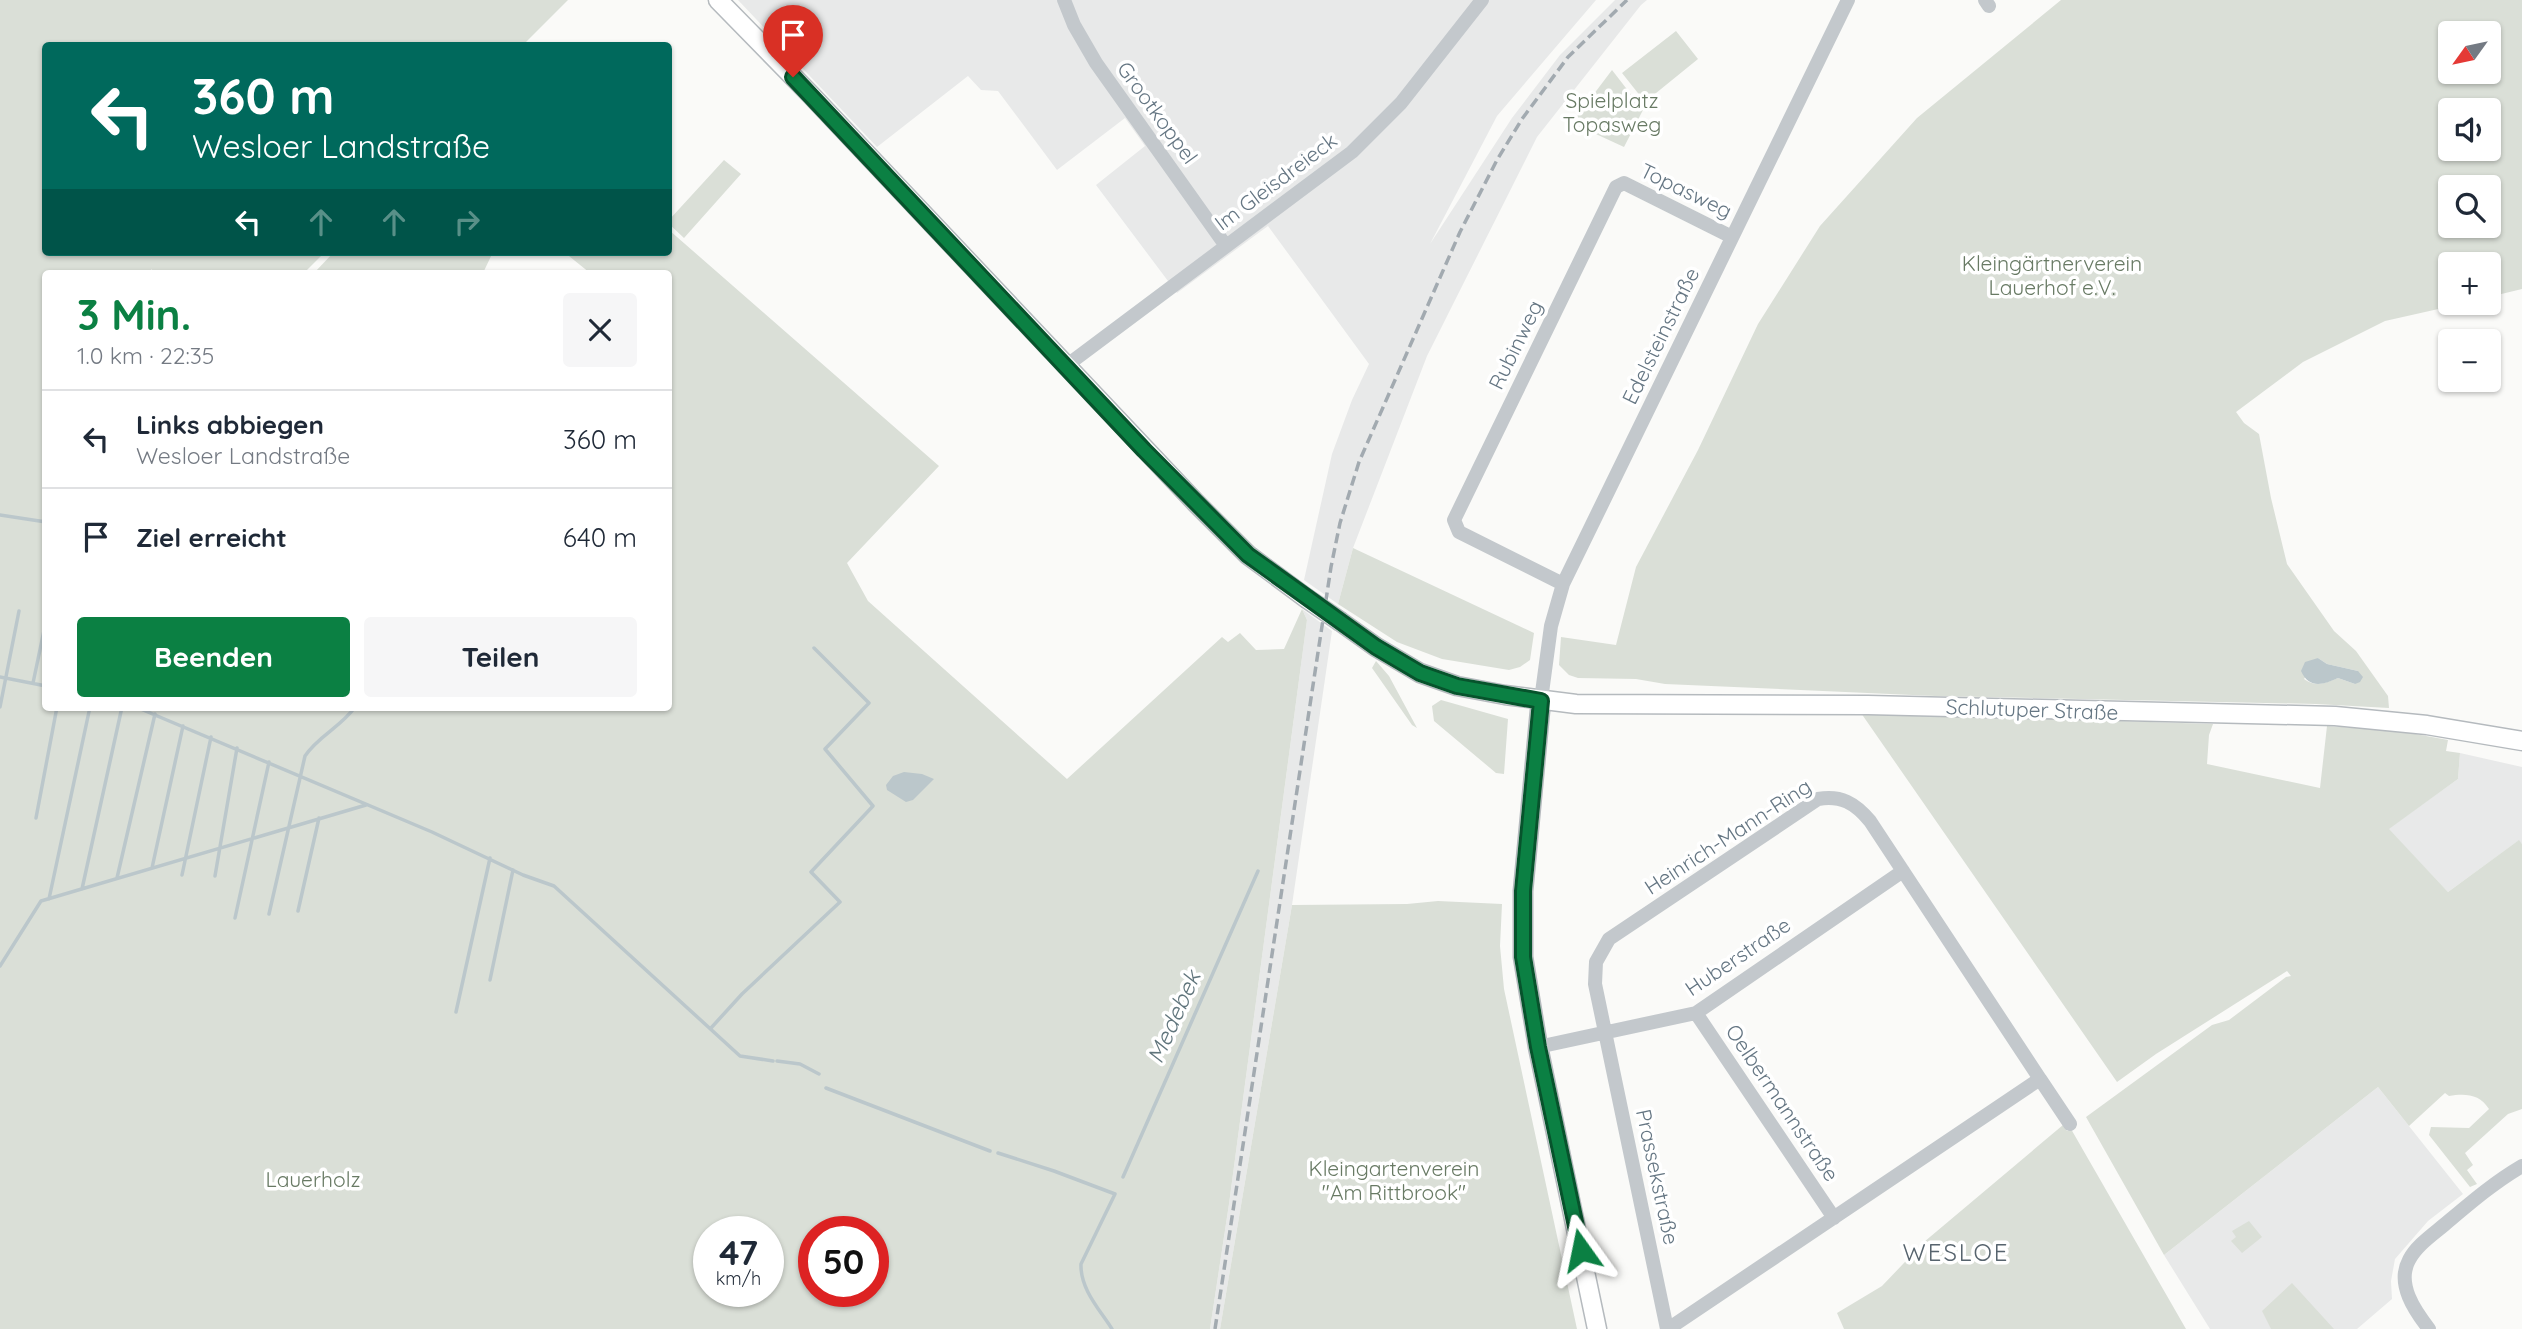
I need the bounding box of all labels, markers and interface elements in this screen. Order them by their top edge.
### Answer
pin [763,5,823,77]
icon: arrive [774,16,812,54]
north arrow [2438,21,2501,84]
map controls [2438,21,2501,392]
street label: Grootkoppel [1112,56,1204,169]
text: 360 m [192,65,334,126]
icon: left [77,70,168,161]
park label: Spielplatz Topasweg [1563,87,1661,137]
button: sound [2438,98,2501,161]
text: Wesloer Landstraße [192,126,490,166]
street label: Im Gleisdreieck [1209,127,1342,236]
street label: Topasweg [1636,157,1737,223]
button: search [2438,175,2501,238]
icon: left [229,203,267,241]
icon: ahead [302,203,340,241]
icon: ahead [375,203,413,241]
icon: right [448,203,486,241]
park label: Kleingärtnerverein Lauerhof e.V. [1962,250,2142,300]
button: + [2438,252,2501,315]
street label: Edelsteinstraße [1616,263,1704,408]
text: 3 Min. [77,288,191,341]
button: close [563,293,637,367]
street label: Rubinweg [1482,296,1548,393]
button: − [2438,329,2501,392]
text: 1.0 km · 22:35 [77,341,214,370]
text: Links abbiegen [136,408,324,441]
icon: left [77,420,115,458]
text: 360 m [563,423,637,456]
text: Wesloer Landstraße [136,441,350,470]
icon: arrive [77,518,115,556]
text: Ziel erreicht [136,521,287,554]
text: 640 m [563,521,637,554]
button: Beenden [77,617,350,697]
button: Teilen [364,617,637,697]
street label: Schlutuper Straße [1945,693,2119,725]
street label: Heinrich-Mann-Ring [1639,773,1816,900]
street label: Huberstraße [1680,911,1795,1001]
water label: Medebek [1140,965,1207,1068]
street label: Oelbermannstraße [1721,1019,1845,1186]
street label: Prassekstraße [1631,1107,1685,1247]
park label: Kleingartenverein "Am Rittbrook" [1308,1155,1480,1205]
park label: Lauerholz [265,1166,361,1192]
position arrow [1544,1213,1618,1287]
speed limit sign: 50 [798,1216,889,1307]
text: 47 [719,1230,758,1274]
district label: WESLOE [1903,1237,2009,1267]
text: km/h [716,1267,761,1290]

